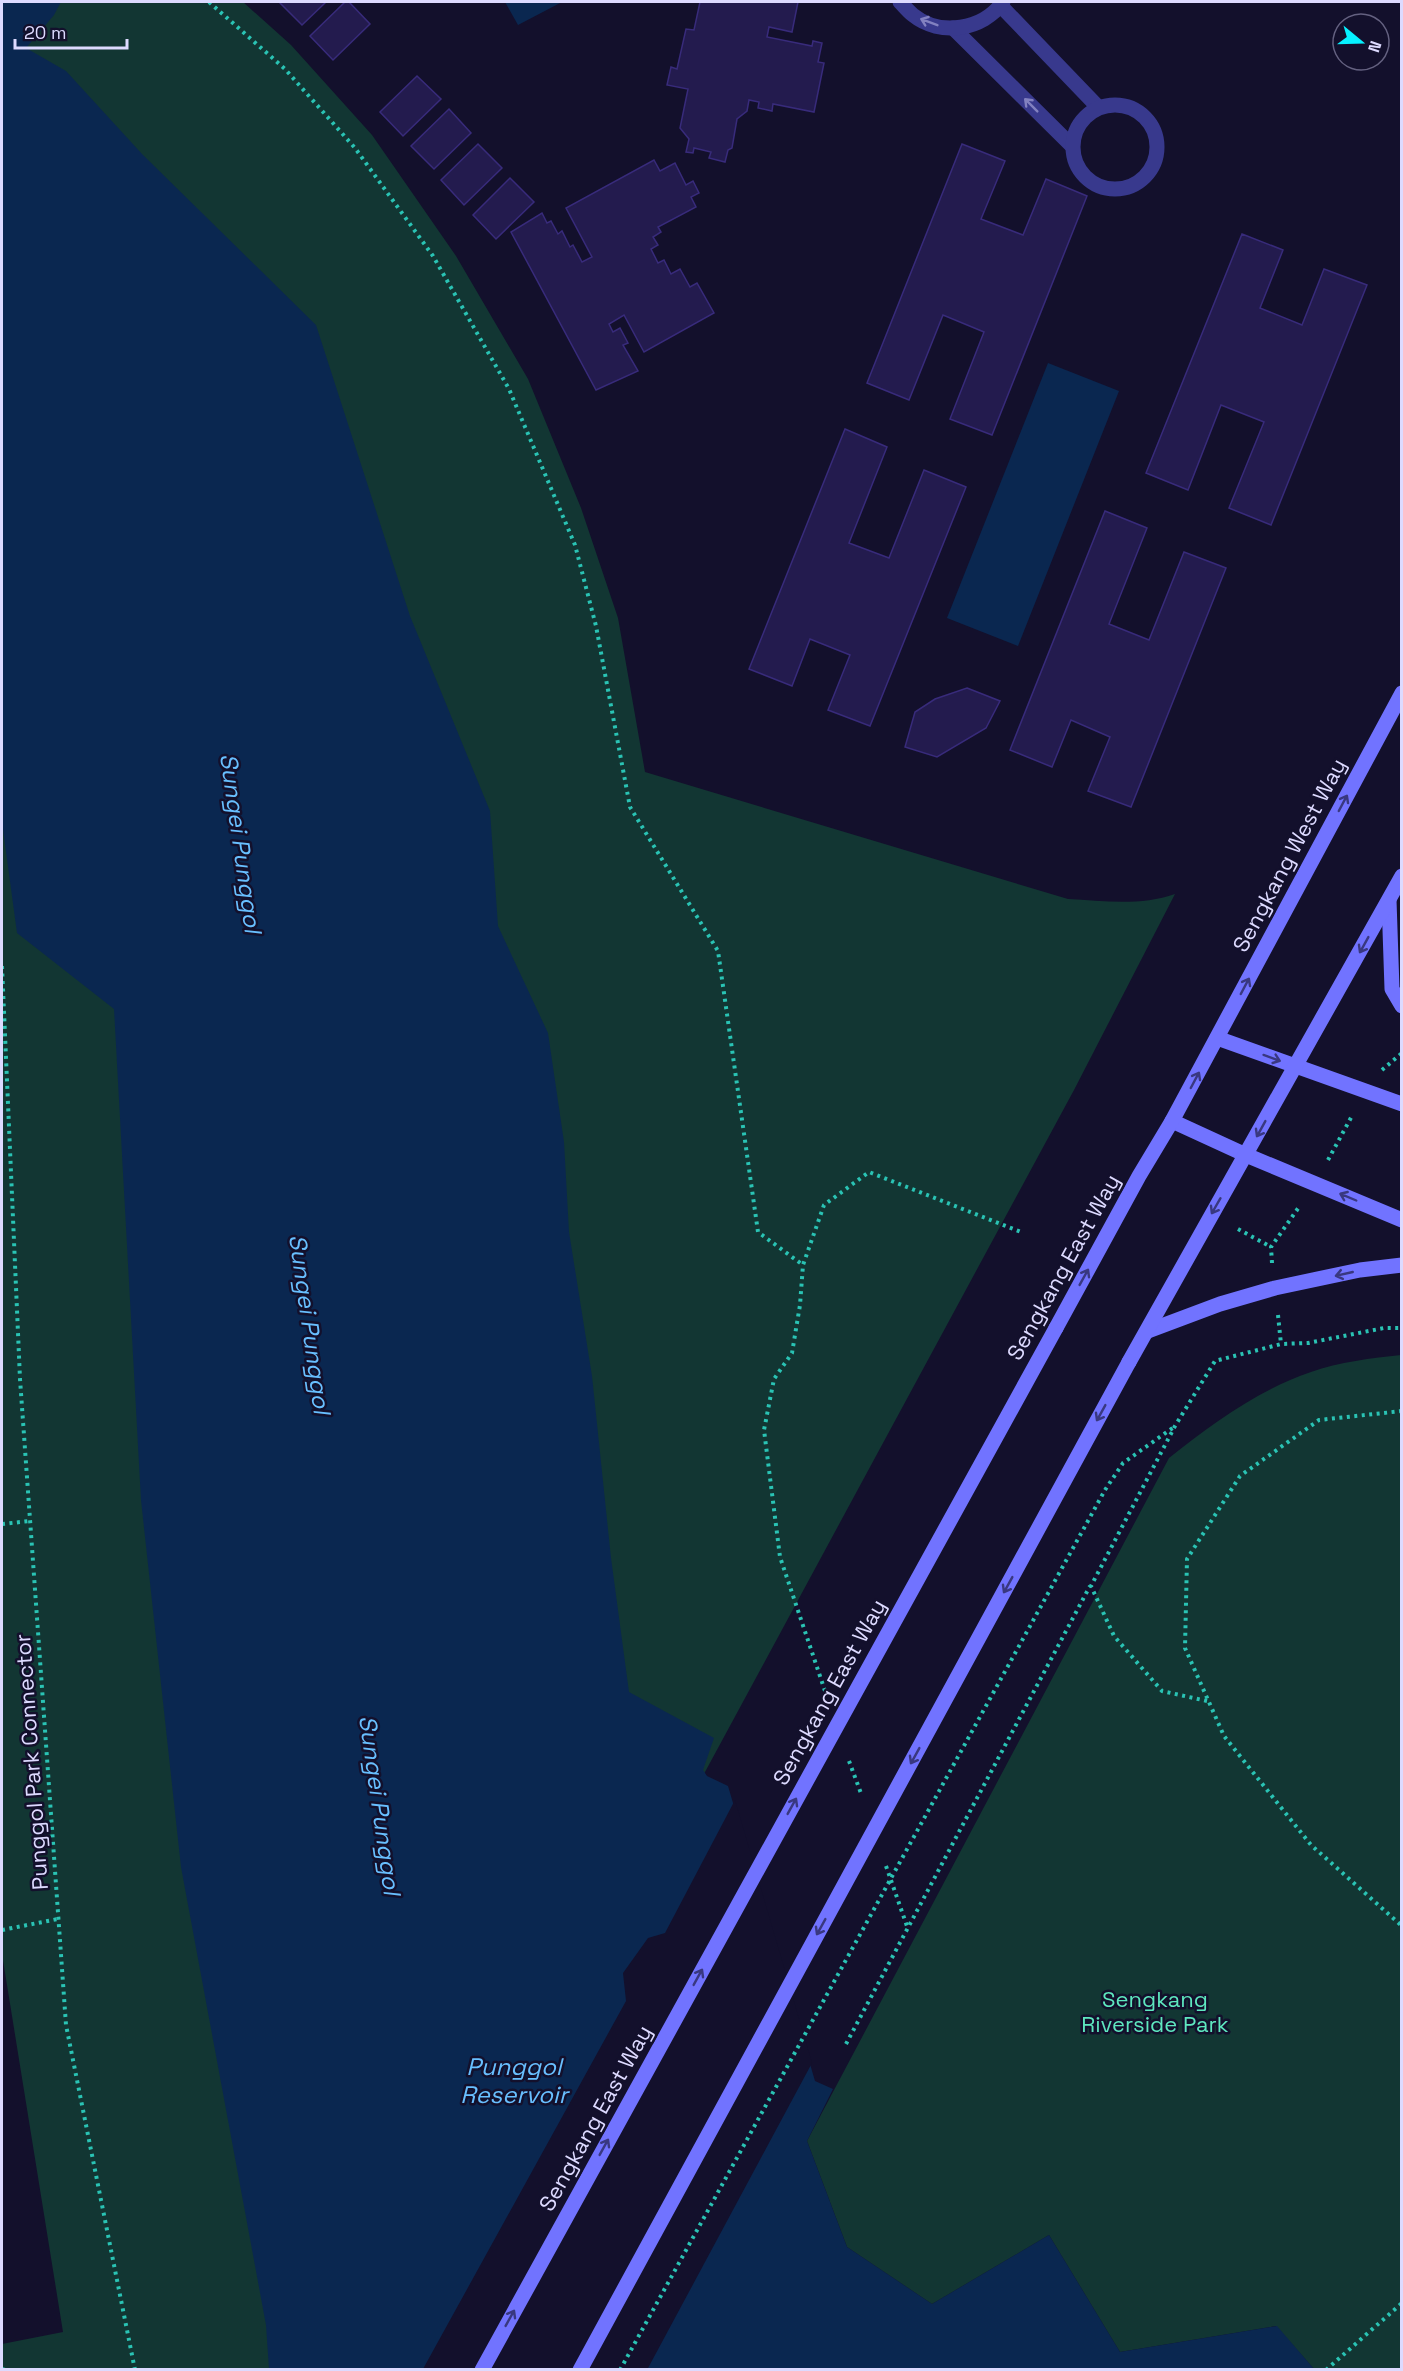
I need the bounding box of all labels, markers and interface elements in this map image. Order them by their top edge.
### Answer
scale bar [15,12,128,50]
north arrow [1331,12,1391,72]
one-way arrow [920,16,939,27]
text: 20 m [24,21,67,44]
text: N [1363,38,1386,55]
one-way arrow [1023,97,1038,112]
water label: Sungei Punggol [213,751,269,938]
street label: Sengkang West Way [1226,753,1352,957]
one-way arrow [1337,795,1349,812]
one-way arrow [1357,937,1369,954]
one-way arrow [1239,978,1251,995]
one-way arrow [1262,1054,1281,1065]
one-way arrow [1190,1071,1201,1089]
one-way arrow [1254,1120,1266,1137]
street label: Sengkang East Way [1000,1169,1126,1365]
one-way arrow [1339,1191,1357,1202]
one-way arrow [1210,1197,1222,1214]
water label: Sungei Punggol [282,1232,338,1419]
one-way arrow [1079,1268,1090,1286]
one-way arrow [1335,1269,1354,1280]
one-way arrow [1095,1404,1106,1422]
one-way arrow [1002,1575,1013,1593]
street label: Sengkang East Way [766,1594,892,1790]
street label: Punggol Park Connector [8,1633,54,1891]
water label: Sungei Punggol [352,1713,408,1900]
one-way arrow [908,1747,920,1764]
one-way arrow [786,1798,798,1815]
one-way arrow [815,1918,827,1935]
one-way arrow [693,1968,704,1986]
park label: Sengkang Riverside Park [1081,1985,1229,2038]
street label: Sengkang East Way [532,2020,658,2216]
water label: Punggol Reservoir [460,2051,571,2110]
one-way arrow [599,2139,610,2157]
one-way arrow [504,2310,516,2327]

